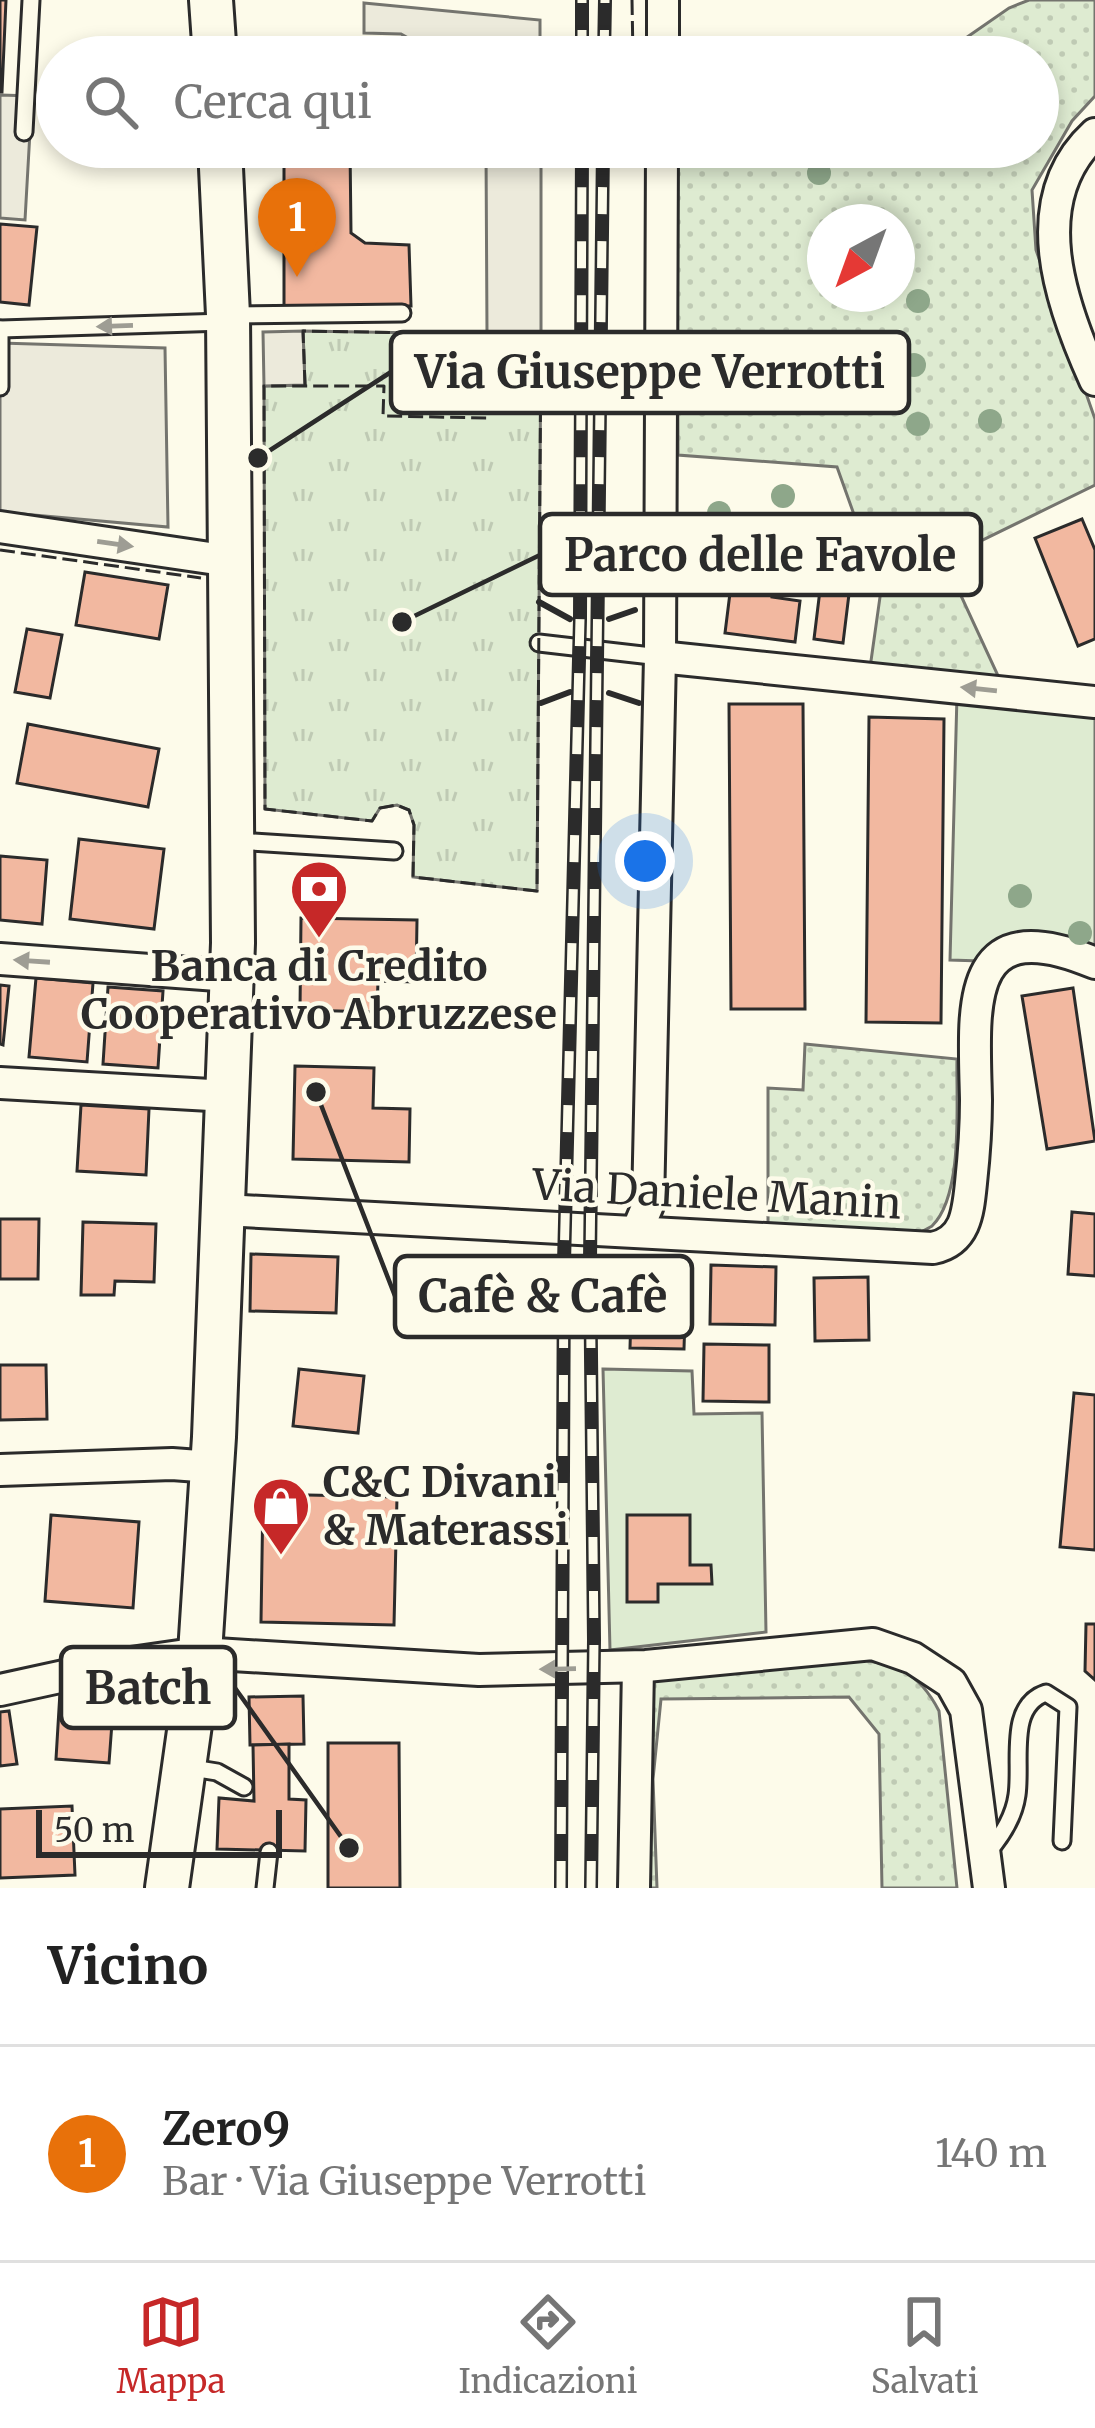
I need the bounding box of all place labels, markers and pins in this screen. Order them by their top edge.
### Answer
pin: 1 [258,178,336,277]
callout: Via Giuseppe Verrotti [391,332,909,413]
callout: Parco delle Favole [540,514,981,595]
bank icon: Banca di Credito Cooperativo Abruzzese [288,858,350,940]
place label: Banca di Credito Cooperativo Abruzzese [81,940,557,1040]
callout: Cafè & Cafè [395,1256,692,1337]
place label: C&C Divani & Materassi [323,1456,569,1556]
shop icon: C&C Divani & Materassi [250,1475,312,1557]
callout: Batch [61,1647,235,1728]

